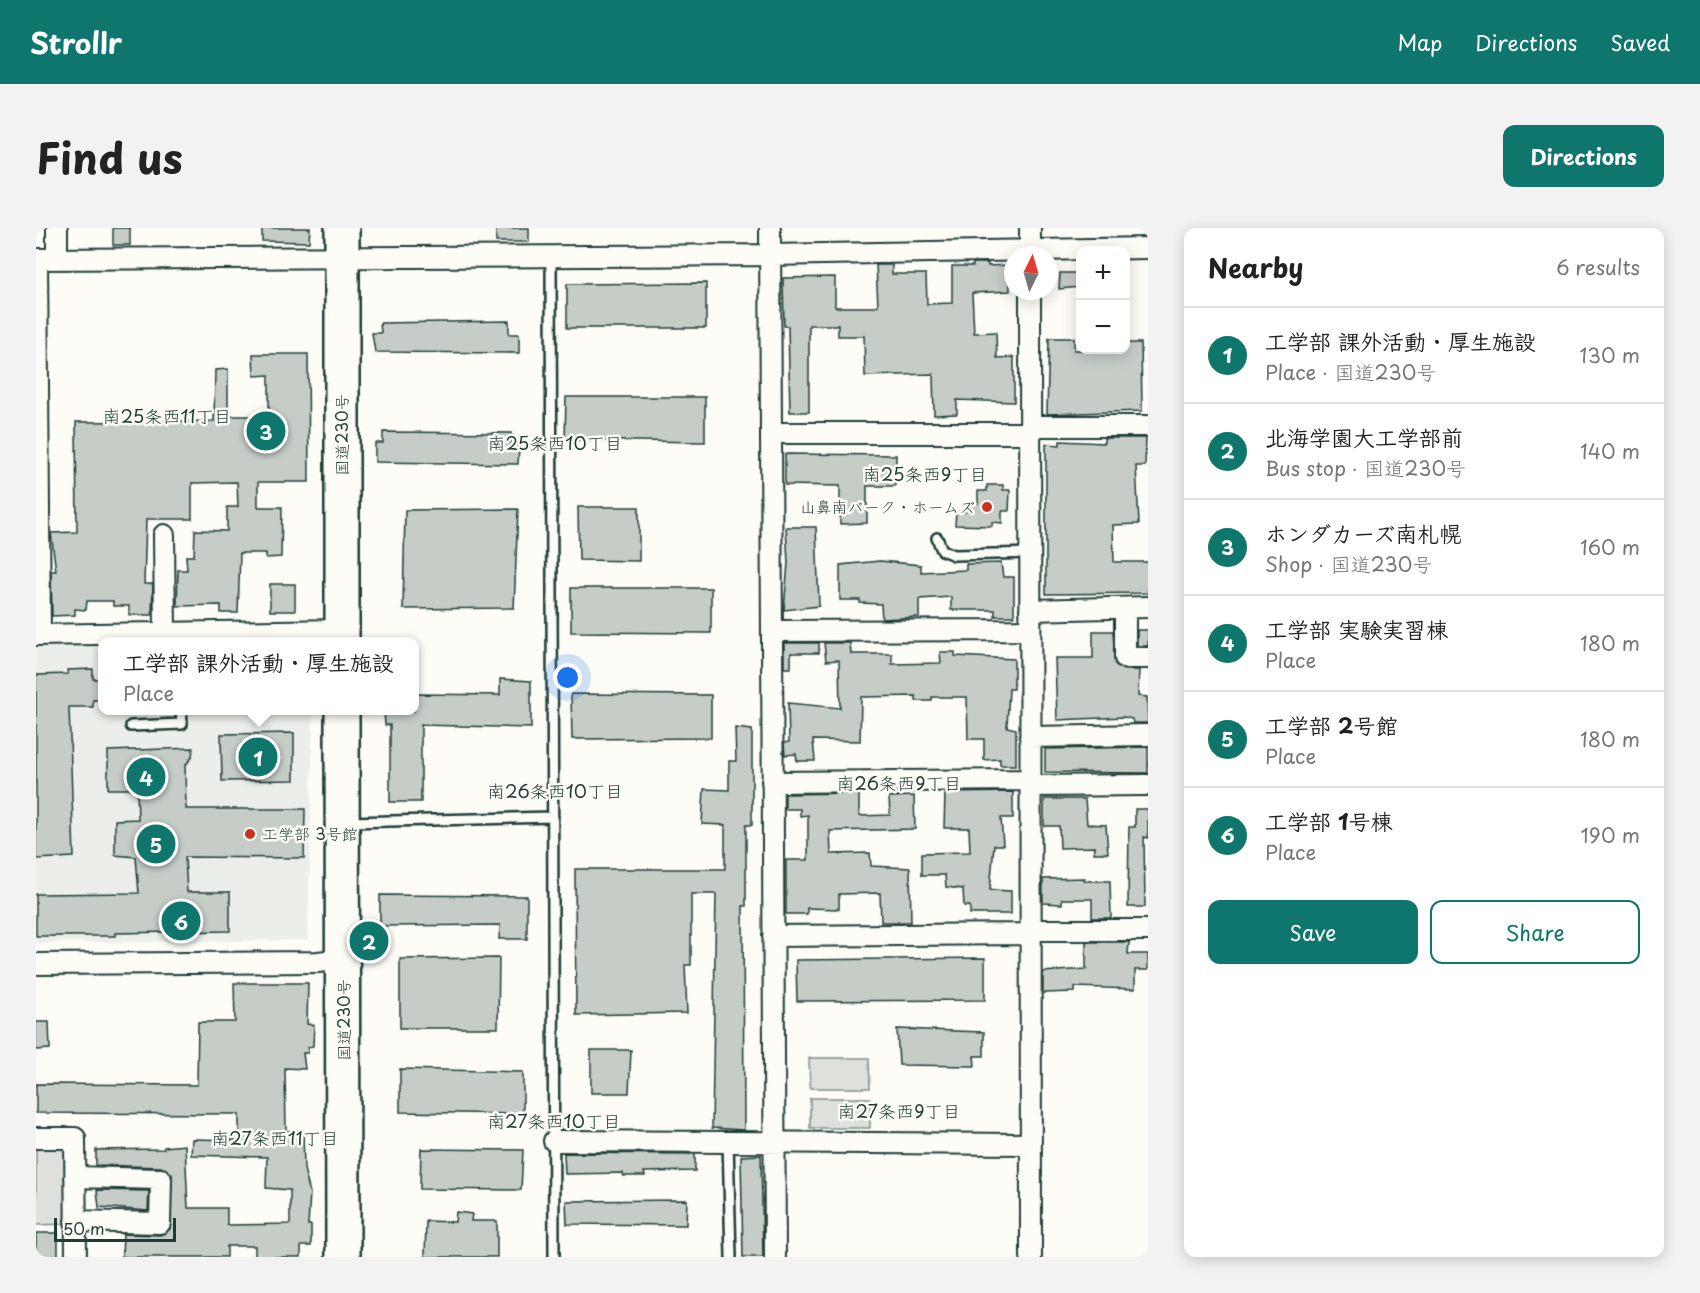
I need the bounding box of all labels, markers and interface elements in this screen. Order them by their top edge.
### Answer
text: Strollr [30,21,122,64]
text: Map [1397,26,1442,58]
text: Directions [1475,26,1577,58]
text: Saved [1610,26,1670,58]
text: Find us [36,125,183,188]
button: Directions [1503,125,1664,187]
north arrow [1004,246,1058,300]
map controls [1076,246,1130,354]
button: + [1076,246,1130,300]
text: Nearby [1208,248,1303,287]
text: 6 results [1556,252,1640,282]
button: − [1076,300,1130,354]
text: 工学部 課外活動・厚生施設 [1265,324,1536,357]
text: 1 [1223,340,1232,370]
text: 130 m [1580,340,1640,370]
text: Place · 国道230号 [1265,357,1436,387]
street label: 国道230号 [329,394,353,476]
district label: 南25条西11丁目 [103,402,232,429]
pin: 3 [246,408,286,454]
text: 北海学園大工学部前 [1265,420,1463,453]
district label: 南25条西10丁目 [487,429,623,456]
text: 2 [1220,436,1235,466]
text: 140 m [1580,436,1640,466]
text: Bus stop · 国道230号 [1265,453,1466,483]
district label: 南25条西9丁目 [863,460,987,487]
place label: 山鼻南パーク・ホームズ [800,494,975,518]
marker: 山鼻南パーク・ホームズ [980,500,994,514]
text: ホンダカーズ南札幌 [1265,516,1461,549]
text: 3 [1221,532,1234,562]
text: 160 m [1580,532,1640,562]
text: Shop · 国道230号 [1265,549,1432,579]
text: 工学部 実験実習棟 [1265,612,1448,645]
text: 4 [1221,628,1234,658]
text: 180 m [1580,628,1640,658]
popup [98,637,419,715]
text: 工学部 課外活動・厚生施設 [123,645,394,678]
text: Place [1265,645,1316,675]
your location [553,663,582,692]
text: Place [123,678,174,708]
text: 工学部 2号館 [1265,708,1398,741]
text: 5 [1221,724,1234,754]
text: 180 m [1580,724,1640,754]
pin: 1 [238,734,278,780]
text: Place [1265,741,1316,771]
pin: 4 [126,754,166,800]
district label: 南26条西9丁目 [836,769,962,796]
district label: 南26条西10丁目 [487,777,623,804]
text: 工学部 1号棟 [1265,804,1393,837]
text: 6 [1220,820,1235,850]
text: 190 m [1581,820,1640,850]
place label: 工学部 3号館 [262,821,358,845]
pin: 5 [136,822,176,866]
marker: 工学部 3号館 [243,827,257,841]
text: Place [1265,837,1316,867]
pin: 6 [162,898,200,944]
button: Save [1208,900,1418,964]
button: Share [1430,900,1640,964]
pin: 2 [350,918,388,964]
street label: 国道230号 [331,979,355,1061]
district label: 南27条西9丁目 [837,1097,961,1124]
district label: 南27条西10丁目 [487,1107,621,1134]
district label: 南27条西11丁目 [211,1124,339,1151]
scale bar [54,1215,176,1242]
text: 50 m [63,1216,104,1240]

